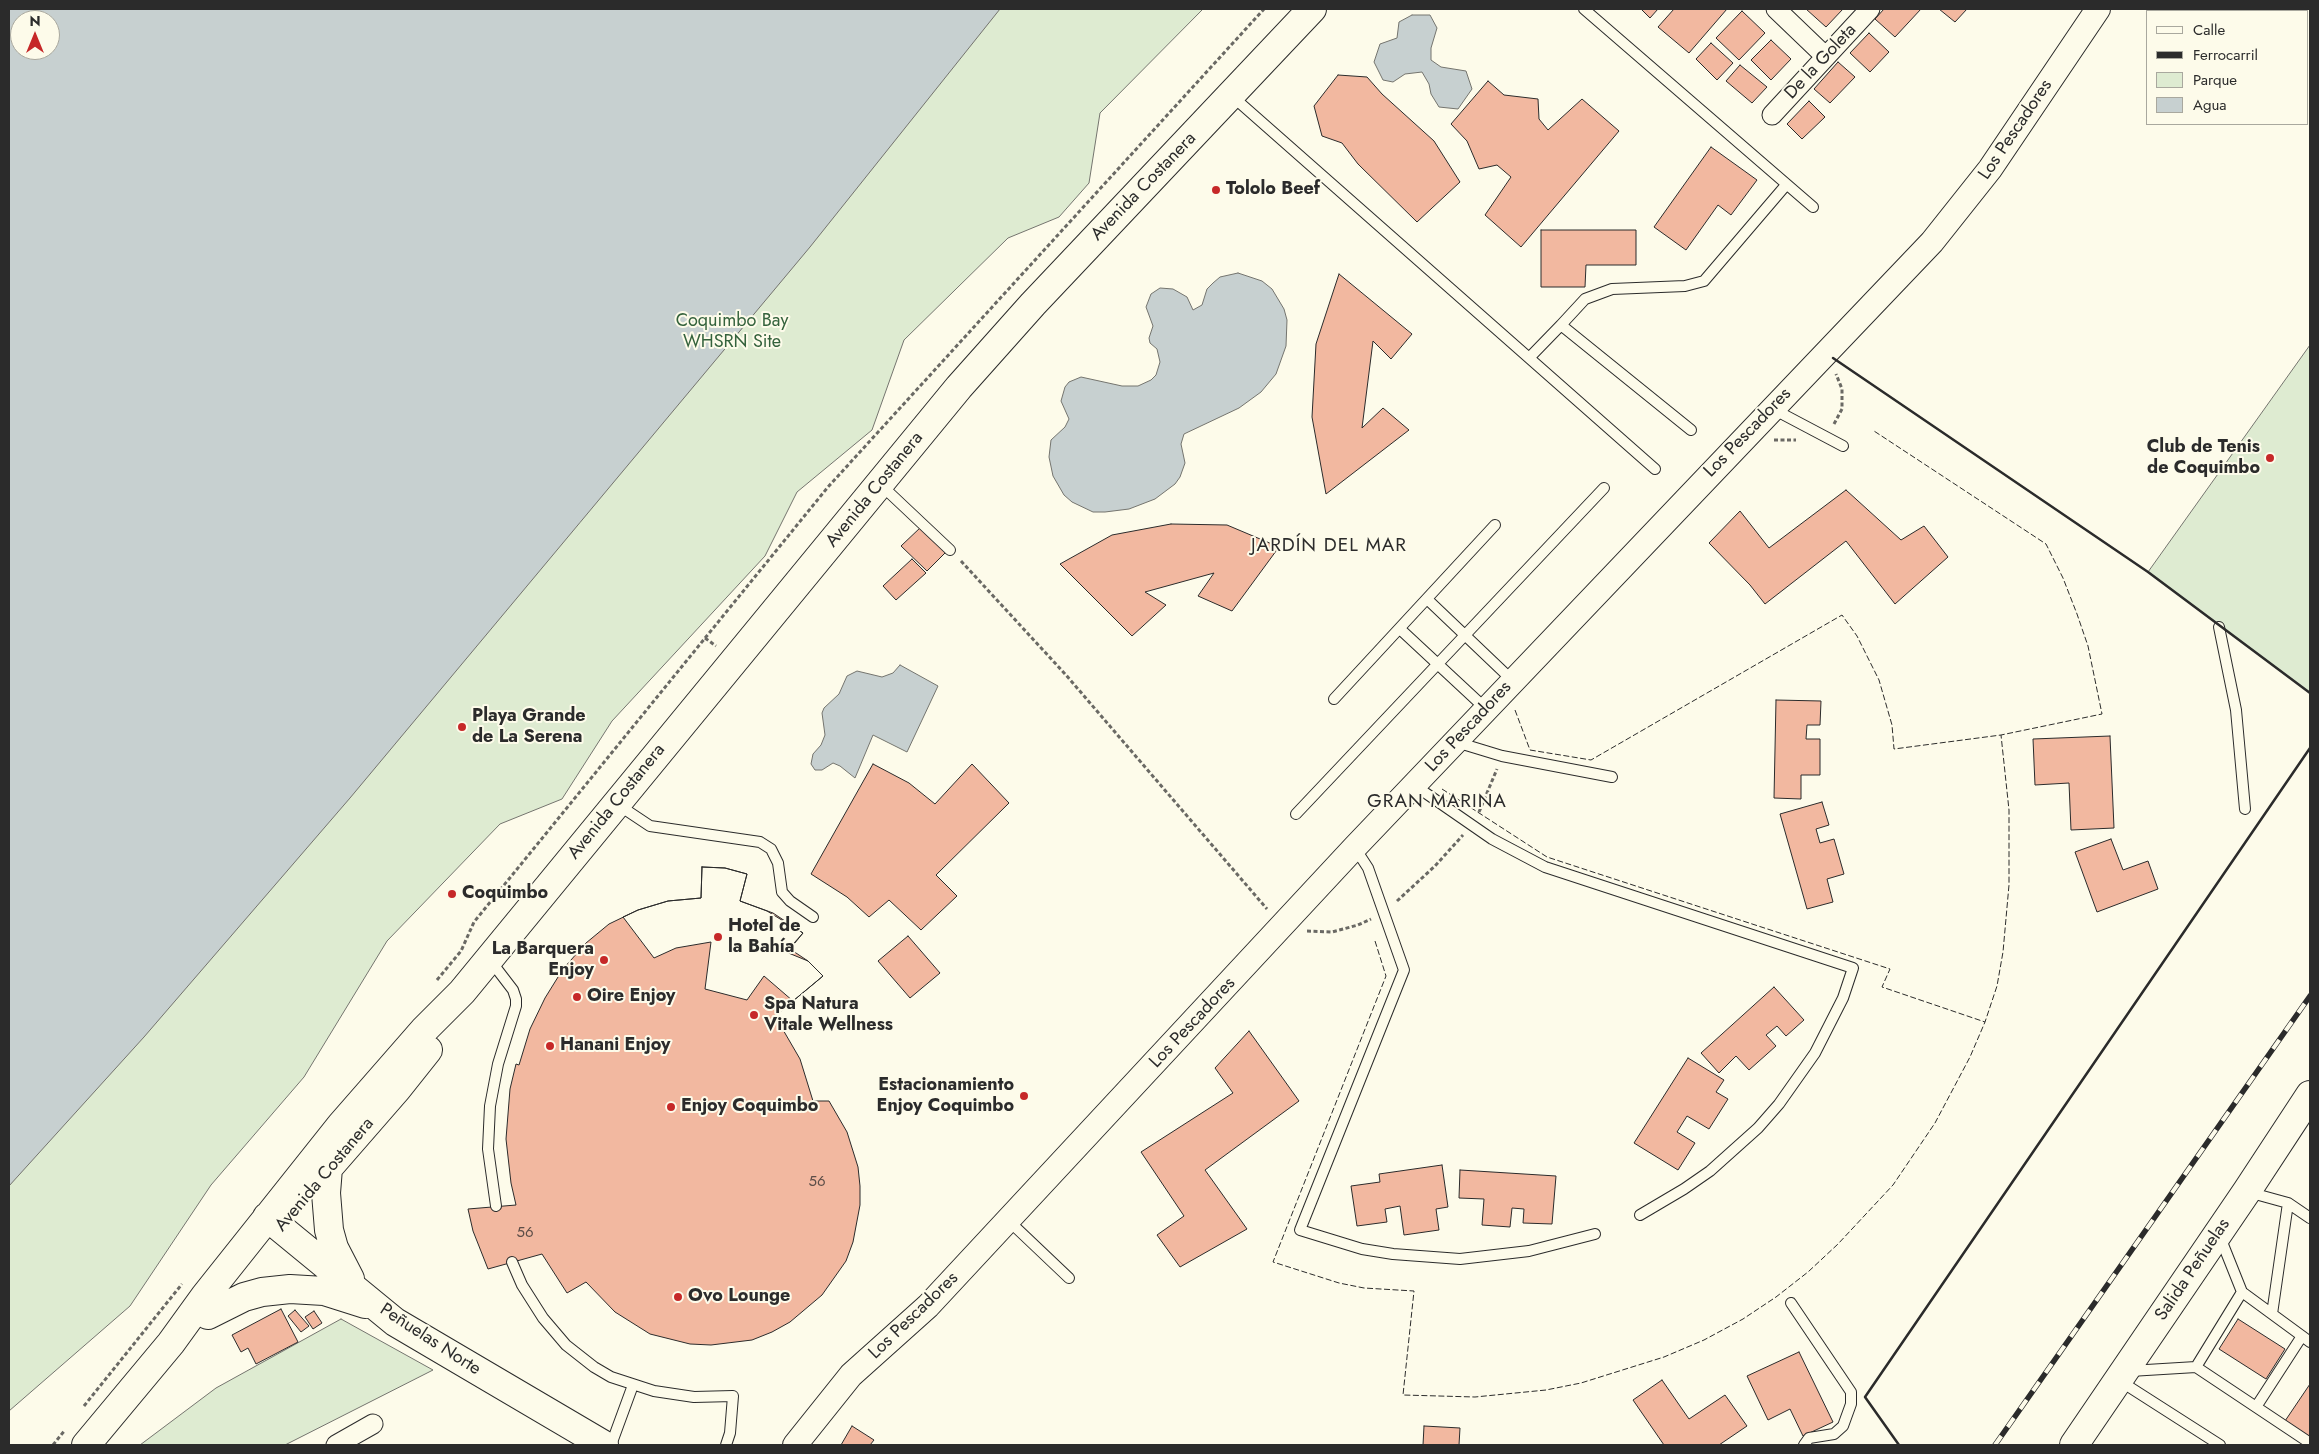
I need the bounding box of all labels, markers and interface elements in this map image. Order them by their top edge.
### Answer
north arrow [10,10,60,60]
legend [2146,10,2309,125]
text: N [29,11,41,31]
text: Calle [2193,19,2225,41]
street label: De la Goleta [1781,20,1861,104]
text: Ferrocarril [2193,44,2258,66]
text: Parque [2193,69,2237,91]
street label: Los Pescadores [1975,76,2057,184]
text: Agua [2193,94,2227,116]
street label: Avenida Costanera [1087,128,1201,246]
place label: Tololo Beef [1226,179,1320,201]
marker: Tololo Beef [1210,184,1222,196]
park label: Coquimbo Bay WHSRN Site [676,311,788,354]
street label: Los Pescadores [1700,384,1796,482]
street label: Avenida Costanera [822,428,928,552]
place label: Club de Tenis de Coquimbo [2147,437,2260,479]
marker: Club de Tenis de Coquimbo [2264,452,2276,464]
district label: JARDÍN DEL MAR [1249,535,1409,557]
street label: Los Pescadores [1421,677,1517,777]
place label: Playa Grande de La Serena [472,706,586,749]
marker: Playa Grande de La Serena [456,721,468,733]
street label: Avenida Costanera [564,740,670,864]
district label: GRAN MARINA [1366,791,1508,813]
place label: Coquimbo [462,883,548,905]
marker: Coquimbo [446,888,458,900]
place label: Hotel de la Bahía [728,916,800,959]
marker: Hotel de la Bahía [712,931,724,943]
place label: La Barquera Enjoy [492,939,594,982]
marker: La Barquera Enjoy [598,954,610,966]
street label: Los Pescadores [1145,973,1241,1073]
place label: Oire Enjoy [587,986,675,1008]
marker: Oire Enjoy [571,991,583,1003]
place label: Spa Natura Vitale Wellness [764,994,893,1036]
marker: Spa Natura Vitale Wellness [748,1009,760,1021]
place label: Hanani Enjoy [560,1035,670,1057]
marker: Hanani Enjoy [544,1040,556,1052]
place label: Estacionamiento Enjoy Coquimbo [877,1075,1014,1118]
marker: Estacionamiento Enjoy Coquimbo [1018,1090,1030,1102]
place label: Enjoy Coquimbo [681,1096,818,1118]
marker: Enjoy Coquimbo [665,1101,677,1113]
street label: Avenida Costanera [271,1114,379,1236]
house number: 56 [808,1173,826,1191]
street label: Salida Peñuelas [2151,1215,2235,1325]
house number: 56 [516,1224,534,1242]
street label: Los Pescadores [865,1268,963,1364]
place label: Ovo Lounge [688,1286,790,1308]
marker: Ovo Lounge [672,1291,684,1303]
street label: Peñuelas Norte [376,1299,484,1381]

